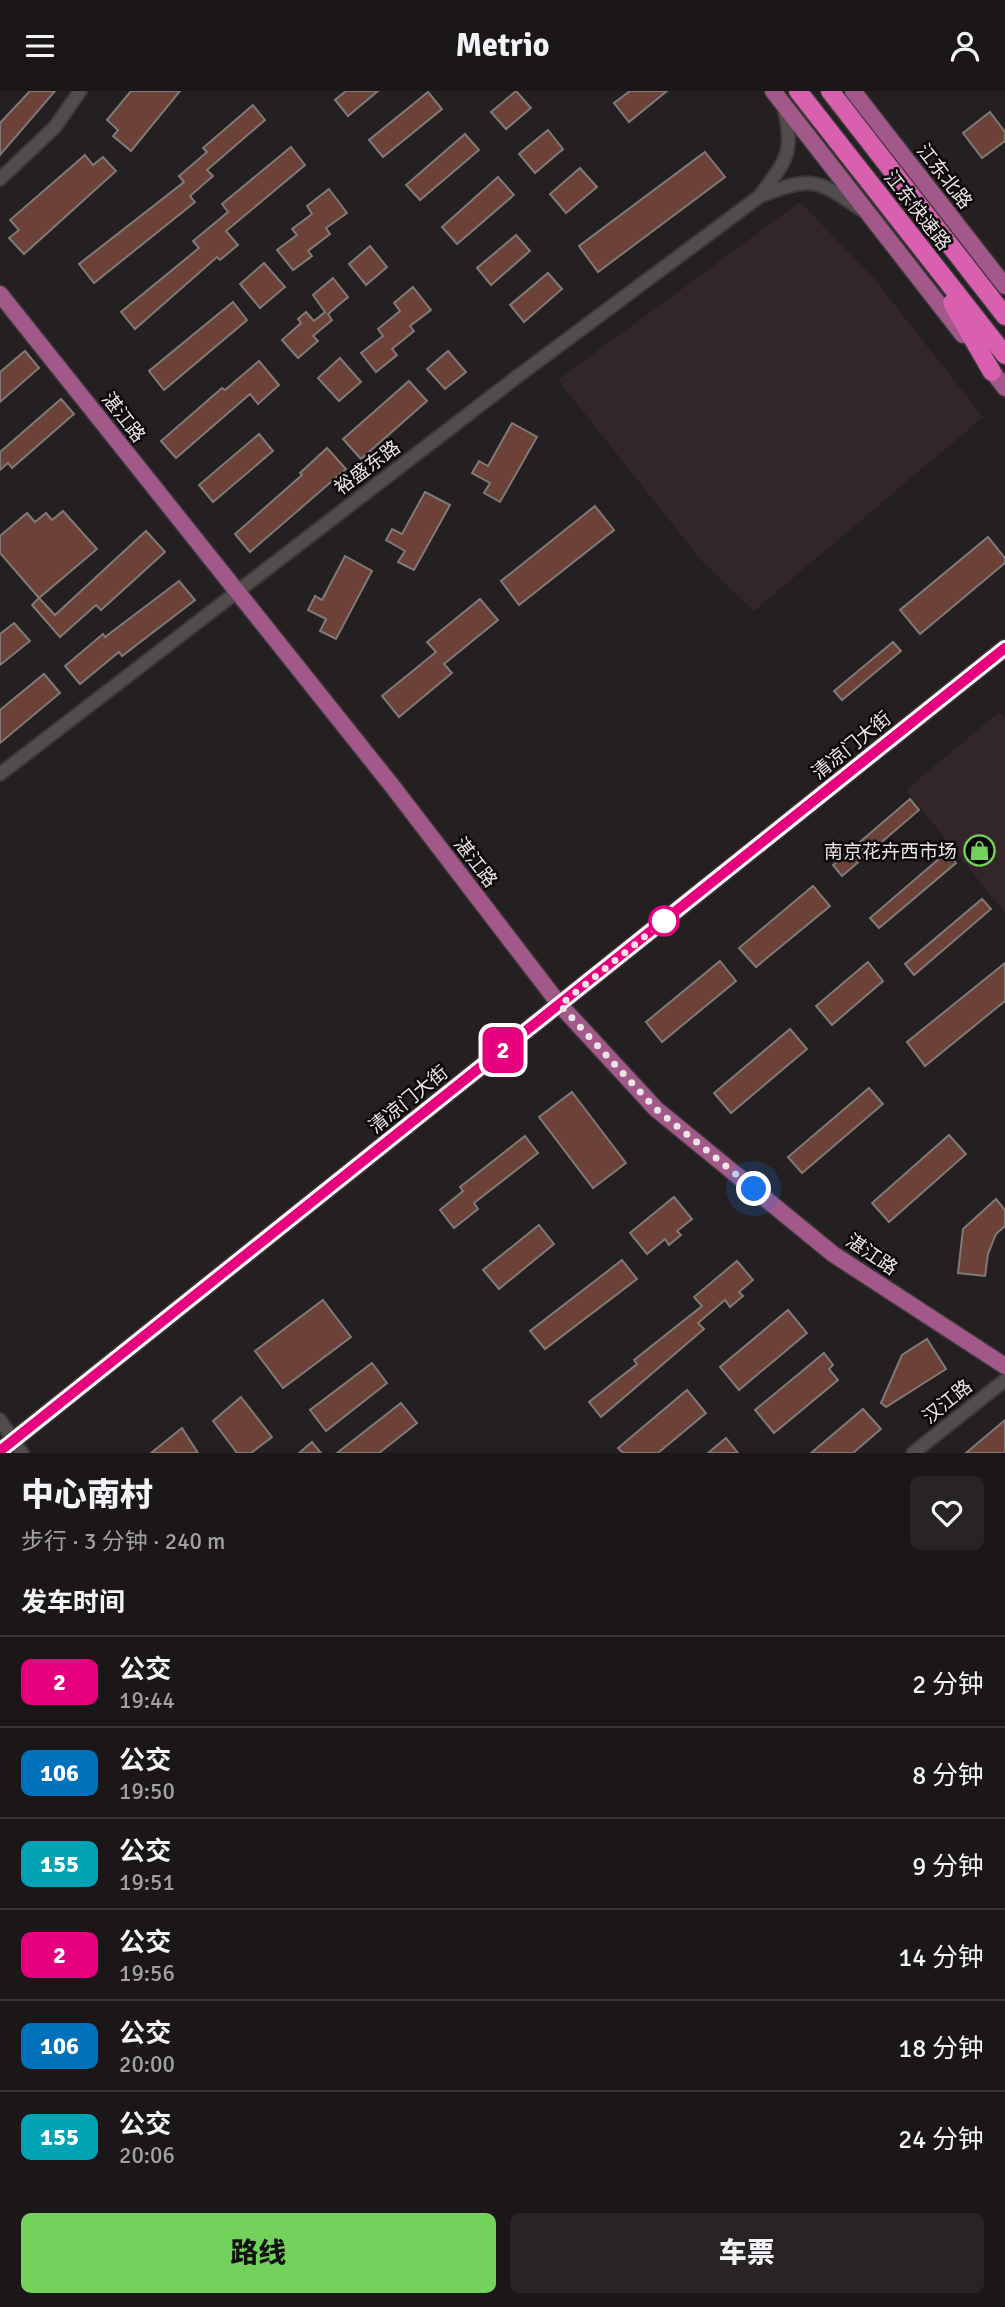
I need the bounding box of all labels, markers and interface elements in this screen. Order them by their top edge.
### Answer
text: Metrio [455,26,550,65]
icon: menu [21,27,59,65]
icon: person [946,27,984,65]
street label: 江东北路 [911,139,977,214]
street label: 江东快速路 [879,166,956,255]
street label: 湛江路 [96,388,150,447]
street label: 裕盛东路 [330,435,405,500]
street label: 清凉门大街 [807,707,896,785]
street label: 湛江路 [448,833,502,892]
shop icon: 南京花卉西市场 [963,834,997,868]
place label: 南京花卉西市场 [824,840,957,864]
unlabelled marker [649,906,679,936]
line badge: 2 [480,1027,526,1073]
text: 2 [497,1035,509,1065]
street label: 清凉门大街 [364,1061,453,1139]
your location [736,1171,771,1206]
street label: 湛江路 [841,1229,902,1281]
street label: 汉江路 [918,1375,977,1429]
text: 中心南村 [21,1475,153,1516]
button: heart [910,1476,984,1550]
text: 步行 · 3 分钟 · 240 m [21,1527,225,1556]
text: 发车时间 [21,1587,125,1619]
text: 公交 [119,1654,171,1686]
text: 2 [53,1667,66,1697]
text: 2 分钟 [912,1669,984,1701]
text: 19:44 [119,1686,175,1715]
text: 公交 [119,1745,171,1777]
text: 106 [40,1758,79,1788]
text: 8 分钟 [912,1760,984,1792]
text: 19:50 [119,1777,175,1806]
text: 公交 [119,1836,171,1868]
text: 155 [40,1849,79,1879]
text: 9 分钟 [912,1851,984,1883]
text: 19:51 [119,1868,175,1897]
text: 公交 [119,1927,171,1959]
text: 2 [53,1940,66,1970]
text: 14 分钟 [898,1942,984,1974]
text: 19:56 [119,1959,175,1988]
text: 公交 [119,2018,171,2050]
text: 106 [40,2031,79,2061]
text: 18 分钟 [898,2033,984,2065]
text: 20:00 [119,2050,175,2079]
text: 公交 [119,2109,171,2141]
text: 155 [40,2122,79,2152]
text: 24 分钟 [898,2124,984,2156]
text: 20:06 [119,2141,175,2170]
button: 路线 [21,2213,496,2293]
button: 车票 [510,2213,984,2293]

